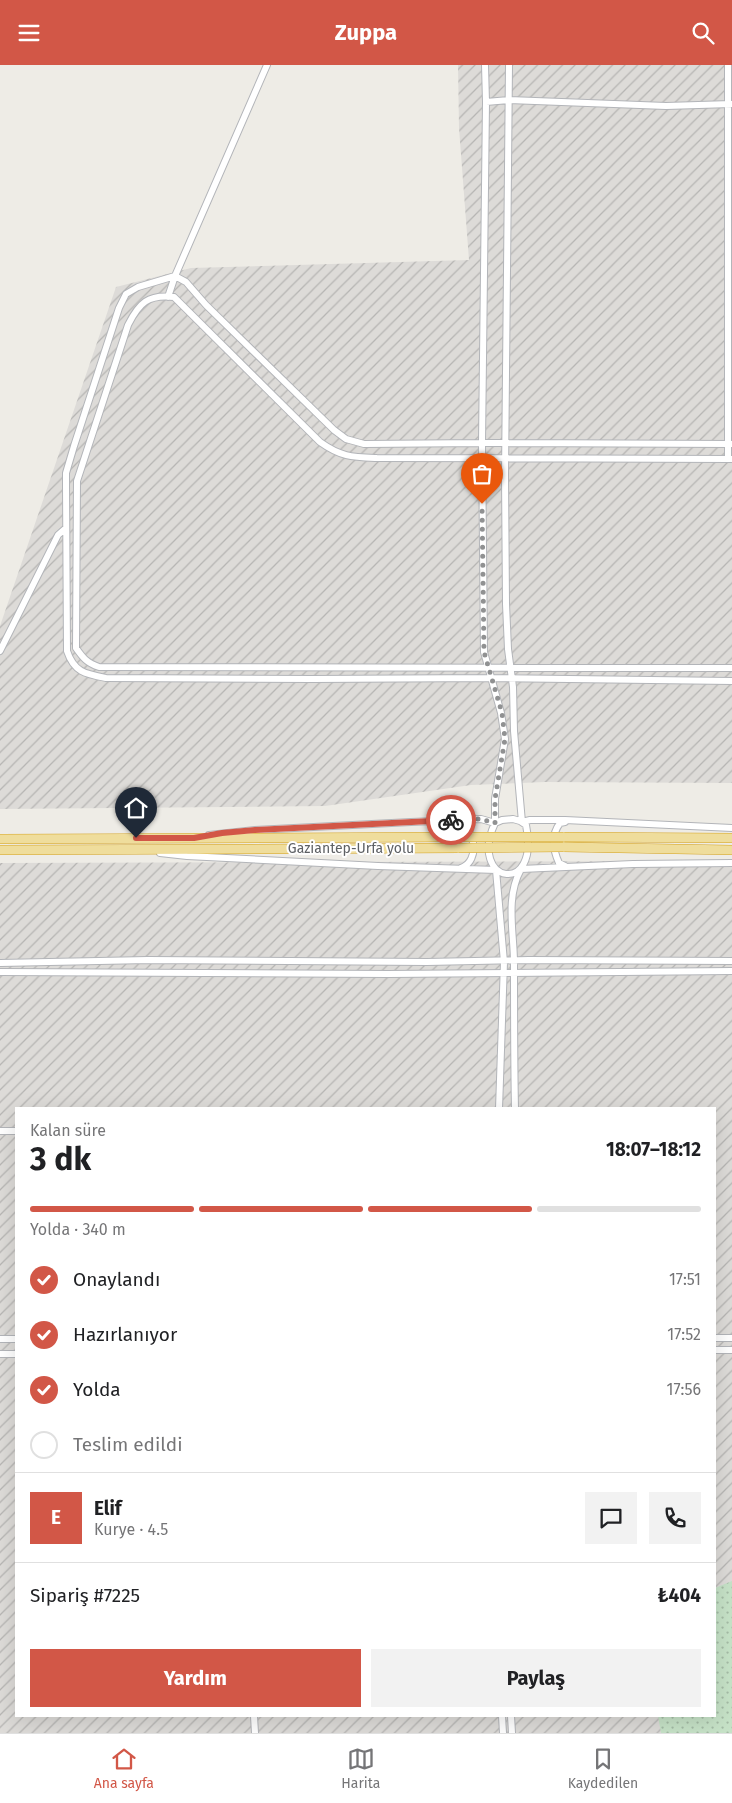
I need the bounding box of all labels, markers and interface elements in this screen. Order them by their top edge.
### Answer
icon: menu [15,19,43,47]
text: Zuppa [335,19,397,46]
icon: search [689,19,717,47]
pin [461,453,503,504]
icon: bag [468,460,496,488]
pin [115,787,157,838]
icon: home [122,794,150,822]
courier [426,795,476,845]
icon: bike [437,806,465,834]
street label: Gaziantep-Urfa yolu [288,840,414,857]
text: Kalan süre [30,1121,106,1140]
text: 18:07–18:12 [606,1138,701,1161]
text: 3 dk [30,1140,91,1178]
text: Yolda · 340 m [30,1220,126,1239]
icon: check [30,1266,58,1294]
text: Onaylandı [73,1268,160,1291]
text: 17:51 [669,1270,701,1289]
icon: check [30,1321,58,1349]
text: Hazırlanıyor [73,1323,177,1346]
text: 17:52 [667,1325,701,1344]
icon: check [30,1376,58,1404]
text: Yolda [73,1378,121,1401]
text: 17:56 [667,1380,701,1399]
text: Teslim edildi [73,1433,183,1456]
button: chat [585,1492,637,1544]
button: phone [649,1492,701,1544]
text: Elif [94,1497,122,1520]
text: E [51,1506,61,1529]
text: Kurye · 4.5 [94,1520,168,1539]
text: Sipariş #7225 [30,1584,140,1607]
text: ₺404 [658,1584,701,1607]
button: Yardım [30,1649,361,1707]
button: Paylaş [371,1649,701,1707]
tab: Ana sayfa [94,1745,154,1792]
tab: Harita [341,1745,380,1792]
tab: Kaydedilen [568,1745,638,1792]

